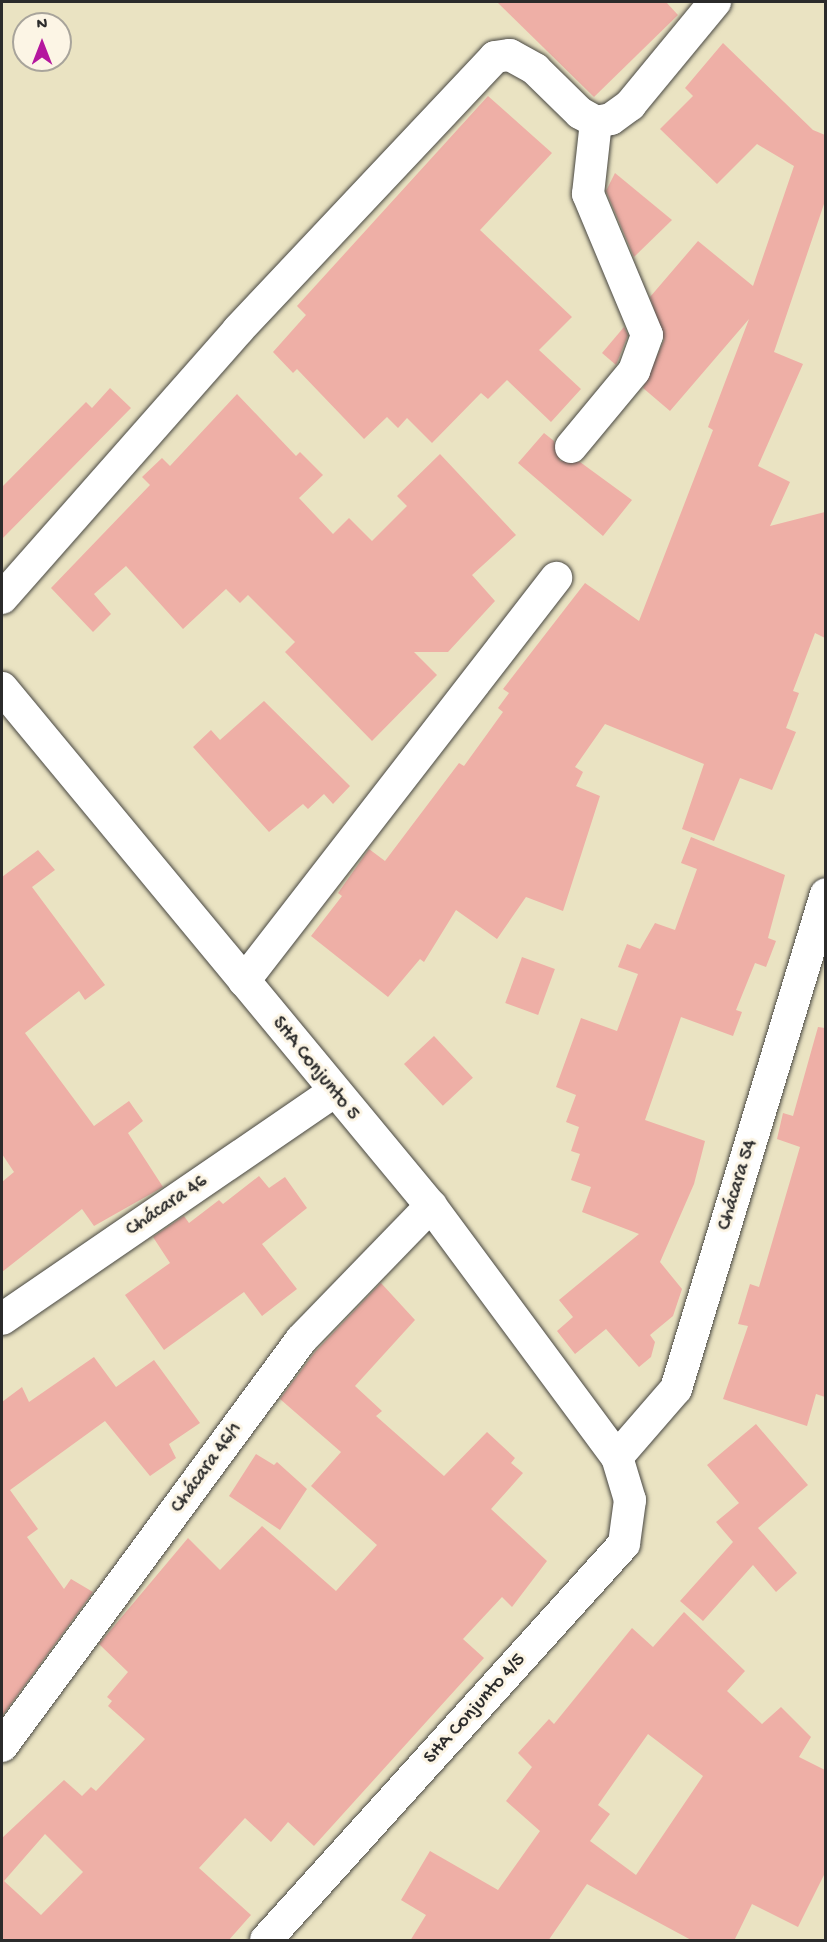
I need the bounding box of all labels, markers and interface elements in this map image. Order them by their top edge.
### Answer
north arrow [12,12,72,72]
text: N [37,16,47,35]
street label: SHA Conjunto 5 [266,1012,364,1126]
street label: Chácara 54 [713,1137,763,1233]
street label: Chácara 46 [122,1170,212,1242]
street label: Chácara 46/1 [166,1418,248,1518]
street label: SHA Conjunto 4/5 [419,1649,531,1769]

